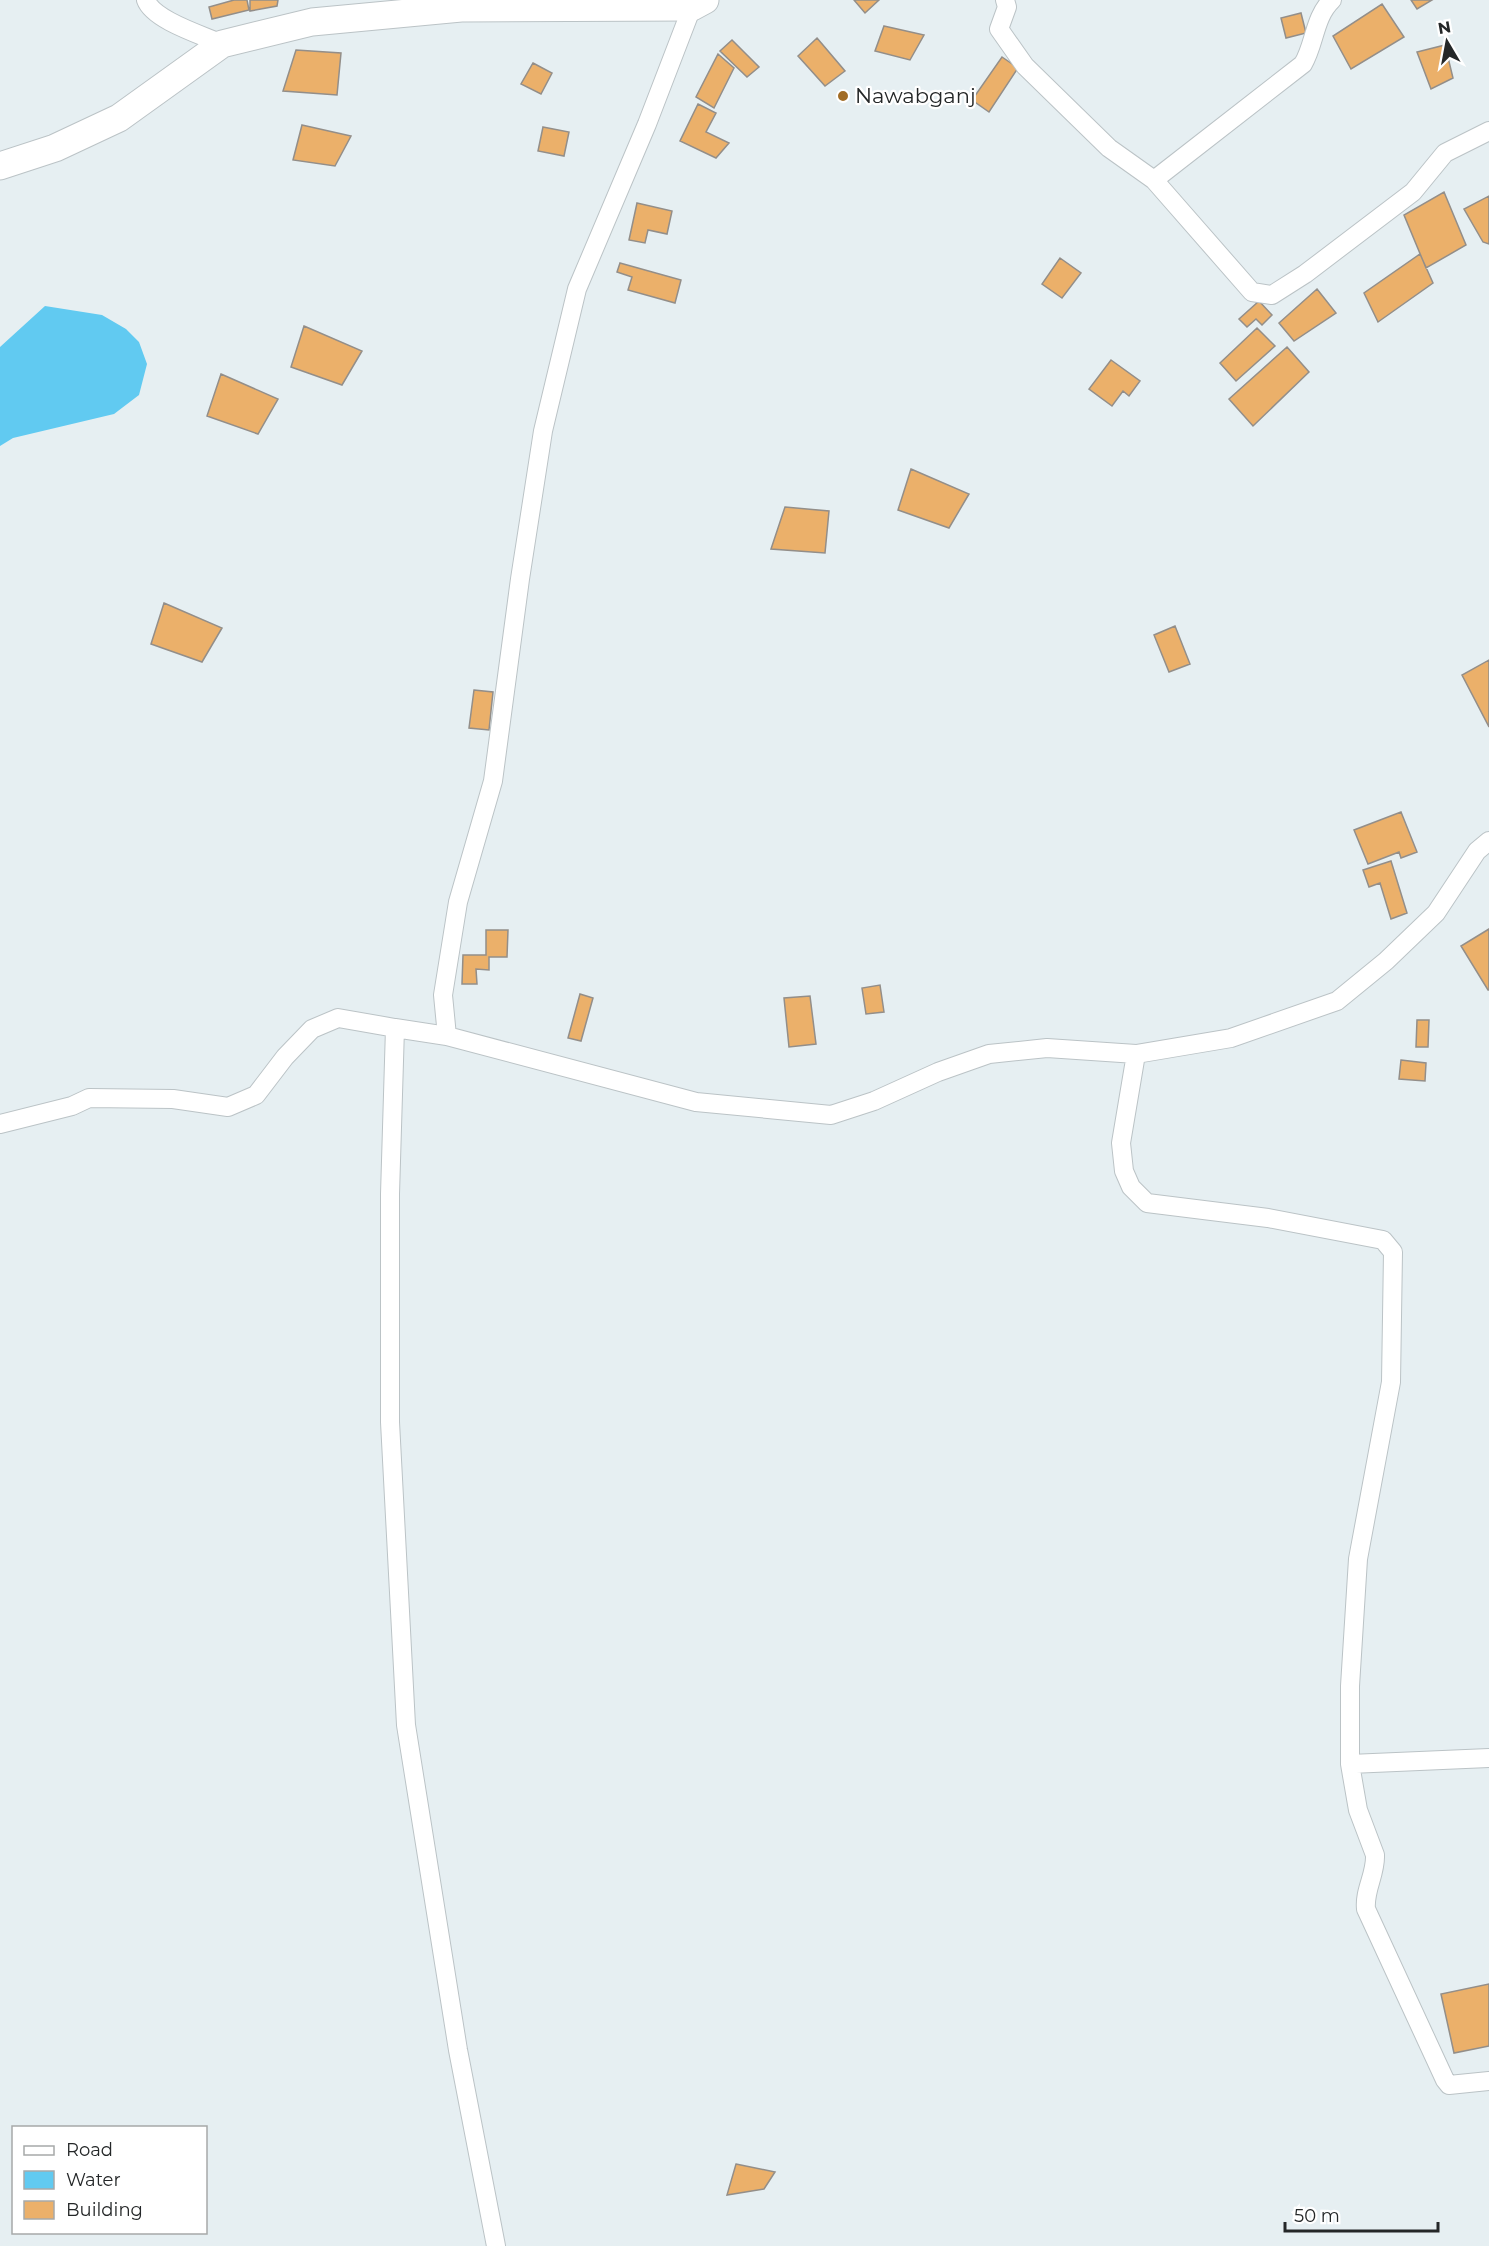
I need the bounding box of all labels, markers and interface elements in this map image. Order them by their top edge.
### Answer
north arrow [1417,12,1477,72]
text: N [1436,17,1453,38]
place label: Nawabganj [855,83,976,108]
marker: Nawabganj [836,89,850,103]
legend [12,2126,207,2234]
text: Road [66,2139,113,2161]
text: Water [66,2169,121,2191]
scale bar [1285,2195,1438,2233]
text: Building [66,2199,143,2221]
text: 50 m [1294,2205,1340,2227]

